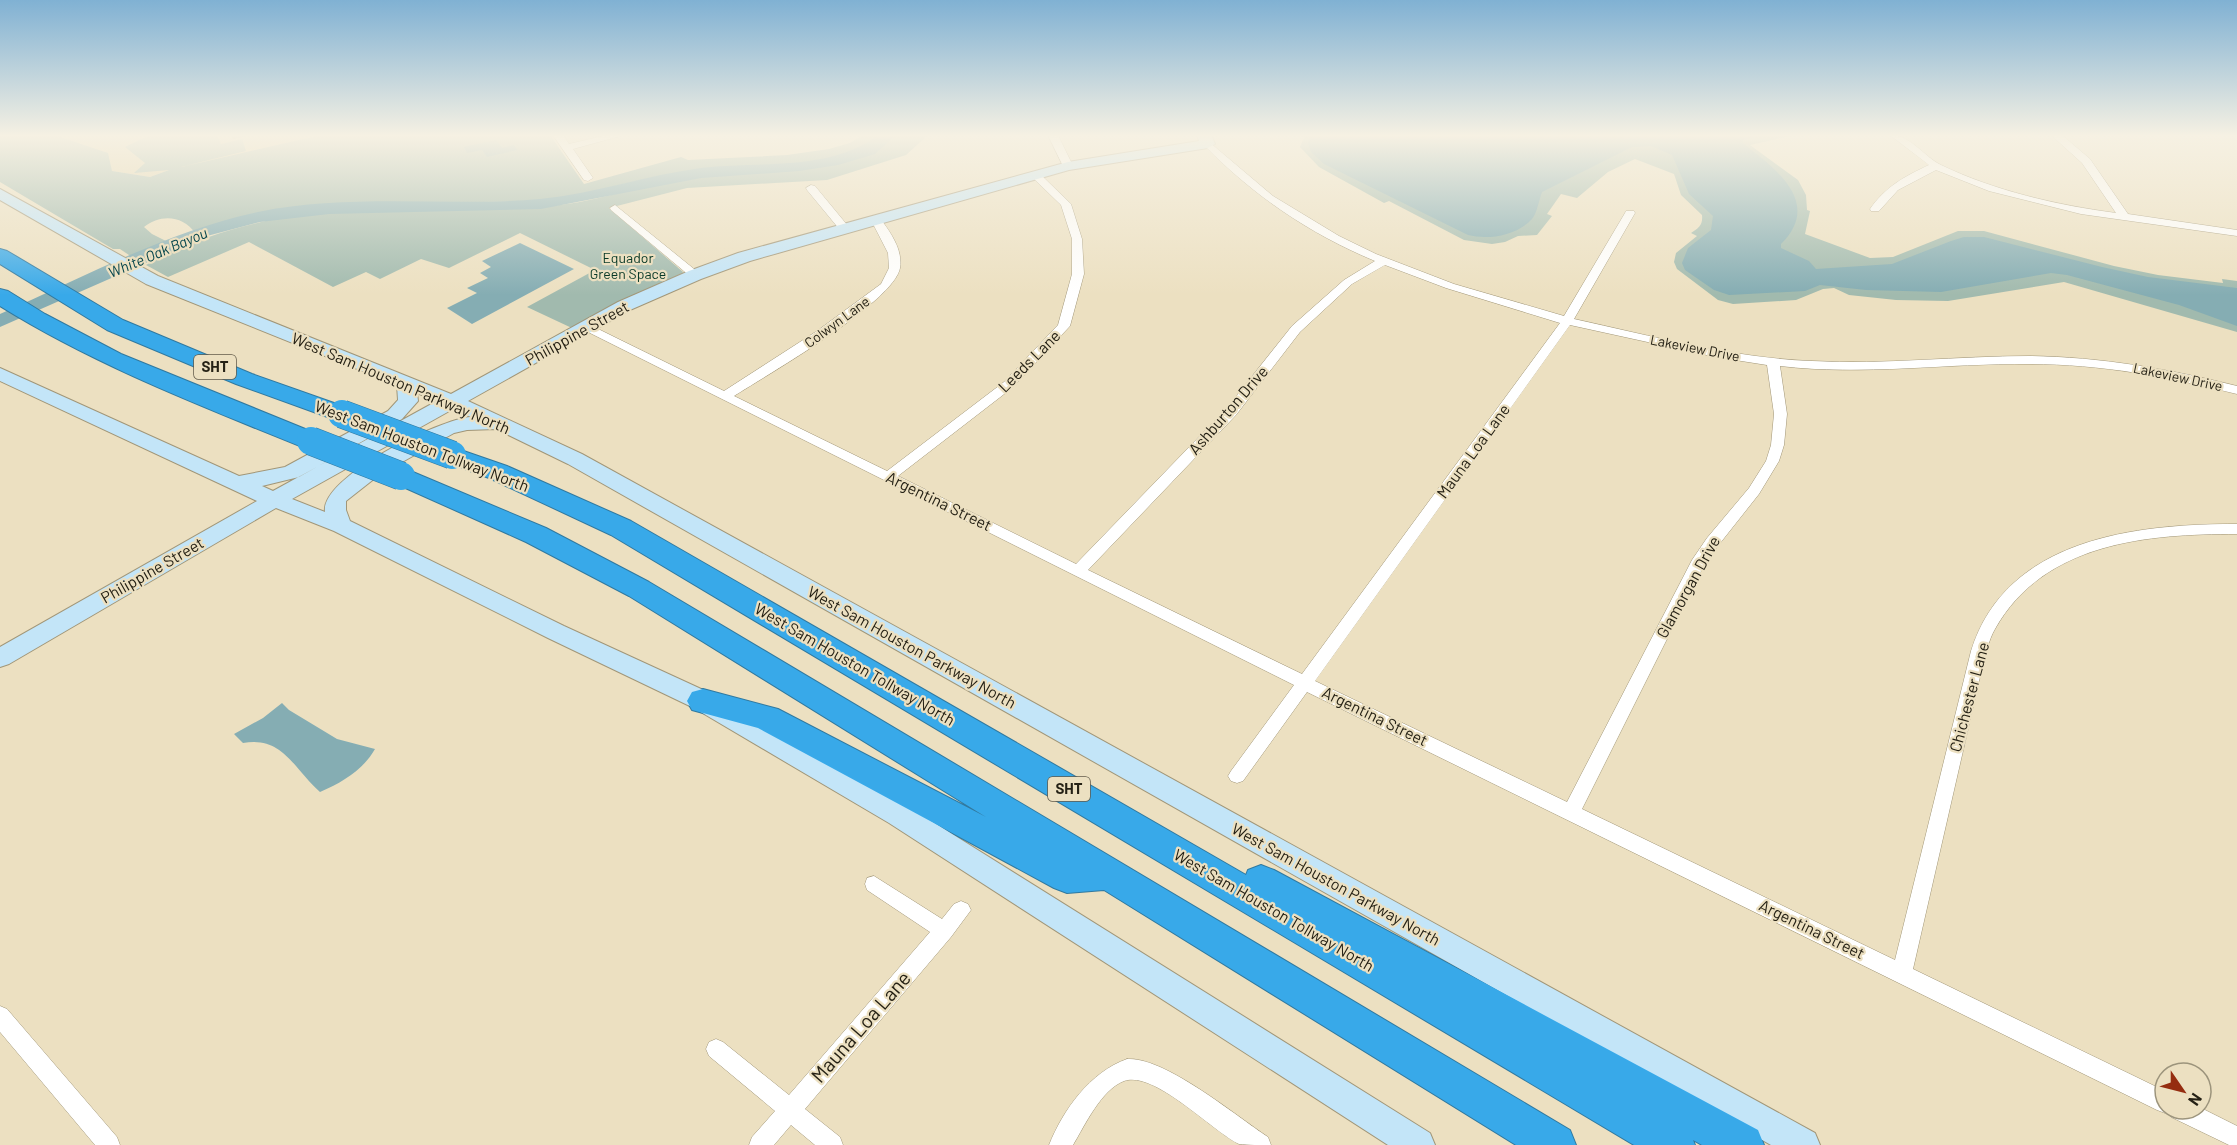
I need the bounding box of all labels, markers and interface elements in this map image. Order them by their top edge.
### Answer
water label: White Oak Bayou [105,223,210,281]
park label: Equador Green Space [590,249,666,282]
street label: Colwyn Lane [801,292,873,351]
street label: Philippine Street [522,296,632,369]
street label: Leeds Lane [994,326,1064,396]
street label: West Sam Houston Parkway North [289,328,513,437]
street label: Lakeview Drive [1649,331,1741,365]
road number: SHT [194,355,236,379]
street label: Lakeview Drive [2132,359,2224,394]
street label: Ashburton Drive [1184,361,1271,458]
street label: West Sam Houston Tollway North [312,396,532,495]
street label: Mauna Loa Lane [1432,400,1513,501]
street label: Argentina Street [884,467,995,534]
street label: Philippine Street [97,532,207,607]
street label: Glamorgan Drive [1652,533,1723,641]
street label: West Sam Houston Parkway North [805,581,1020,712]
street label: West Sam Houston Tollway North [752,598,959,729]
street label: Chichester Lane [1945,640,1992,754]
street label: Argentina Street [1320,682,1431,749]
road number: SHT [1048,777,1090,801]
street label: West Sam Houston Parkway North [1229,818,1444,949]
street label: West Sam Houston Tollway North [1171,844,1378,975]
street label: Argentina Street [1757,895,1868,962]
street label: Mauna Loa Lane [805,966,915,1087]
north arrow [2153,1061,2213,1121]
text: N [2185,1090,2207,1110]

